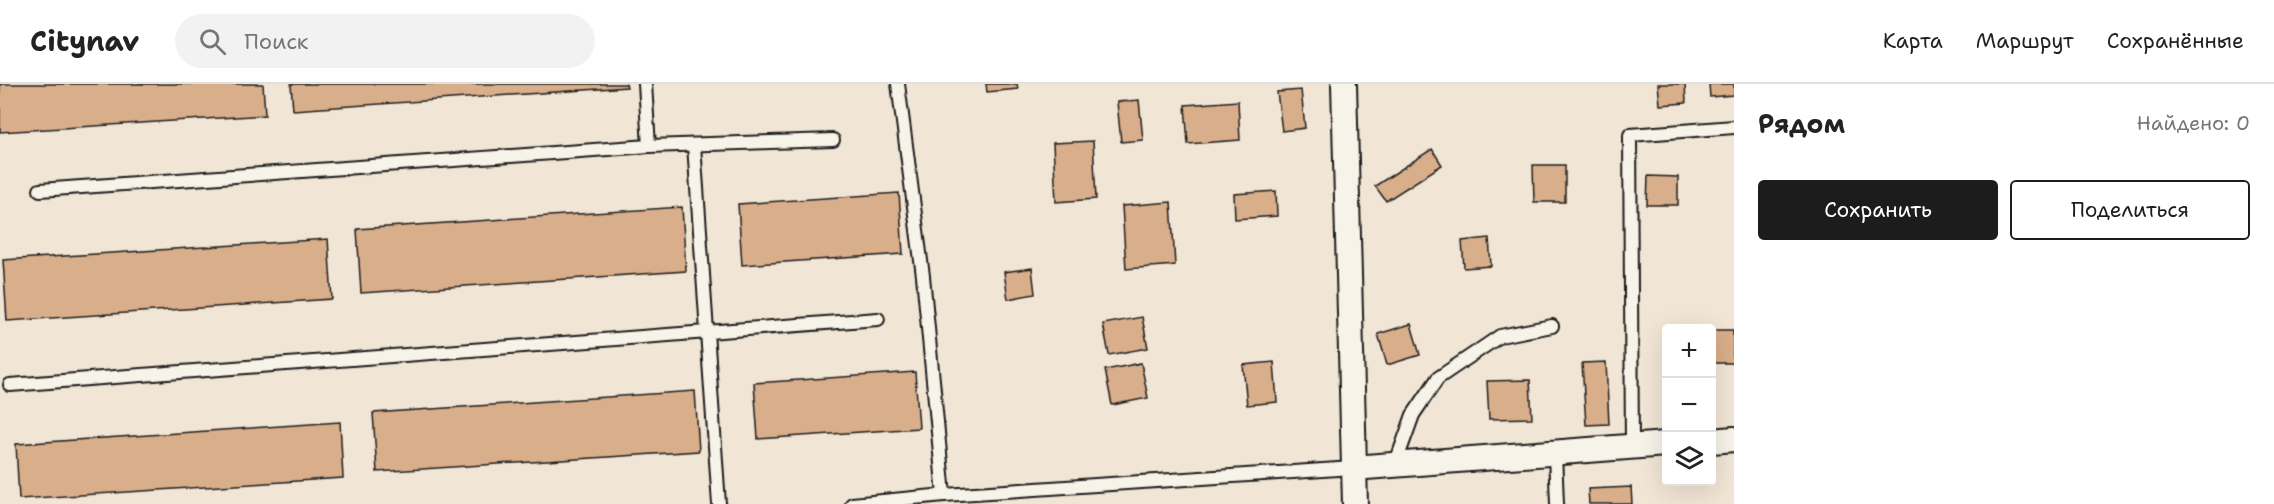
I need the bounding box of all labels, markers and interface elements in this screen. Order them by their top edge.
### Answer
search box [175,14,595,68]
text: Citynav [30,22,139,60]
icon: search [196,25,229,58]
text: Поиск [244,27,309,56]
text: Карта [1883,27,1943,55]
text: Маршрут [1976,27,2074,55]
text: Сохранённые [2107,27,2244,55]
text: Рядом [1758,106,1845,141]
text: Найдено: 0 [2137,110,2250,136]
button: Сохранить [1758,180,1998,240]
button: Поделиться [2010,180,2250,240]
map controls [1662,324,1716,486]
button: + [1662,324,1716,378]
button: − [1662,378,1716,432]
button: layers [1662,432,1716,486]

